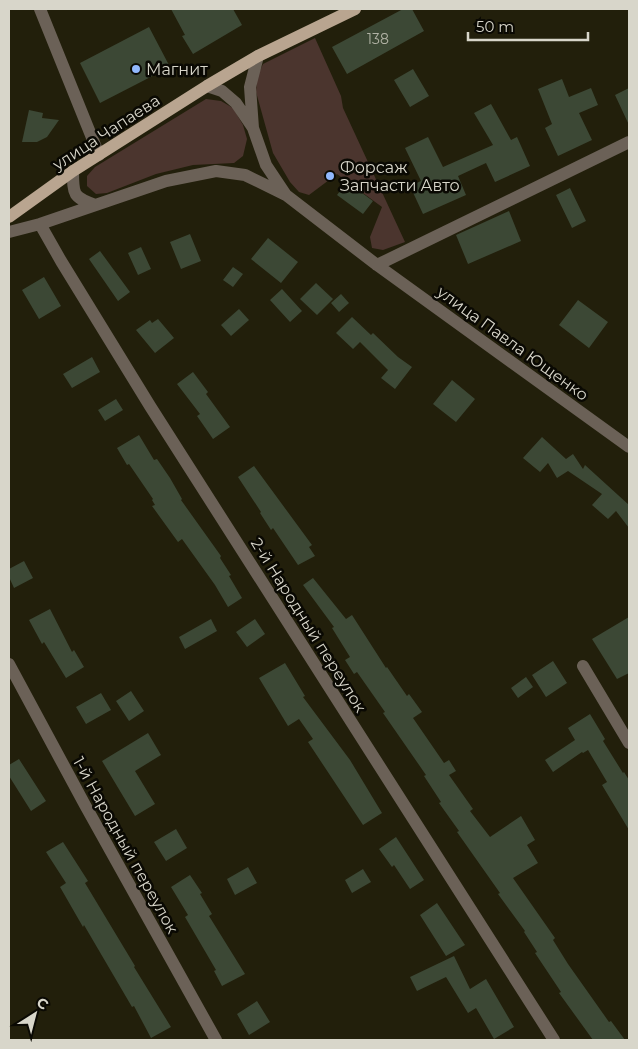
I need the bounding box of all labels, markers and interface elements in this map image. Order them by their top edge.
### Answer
scale bar [468,10,588,42]
text: 50 m [476,17,514,36]
house number: 138 [367,30,389,48]
place label: Магнит [146,60,208,79]
marker: Магнит [130,63,142,75]
street label: улица Чапаева [48,91,163,175]
place label: Форсаж Запчасти Авто [340,158,460,195]
marker: Форсаж Запчасти Авто [324,170,336,182]
street label: улица Павла Ющенко [433,282,592,405]
street label: 2-й Народный переулок [247,534,371,717]
street label: 1-й Народный переулок [69,754,182,938]
north arrow [10,989,60,1039]
text: С [33,993,52,1014]

